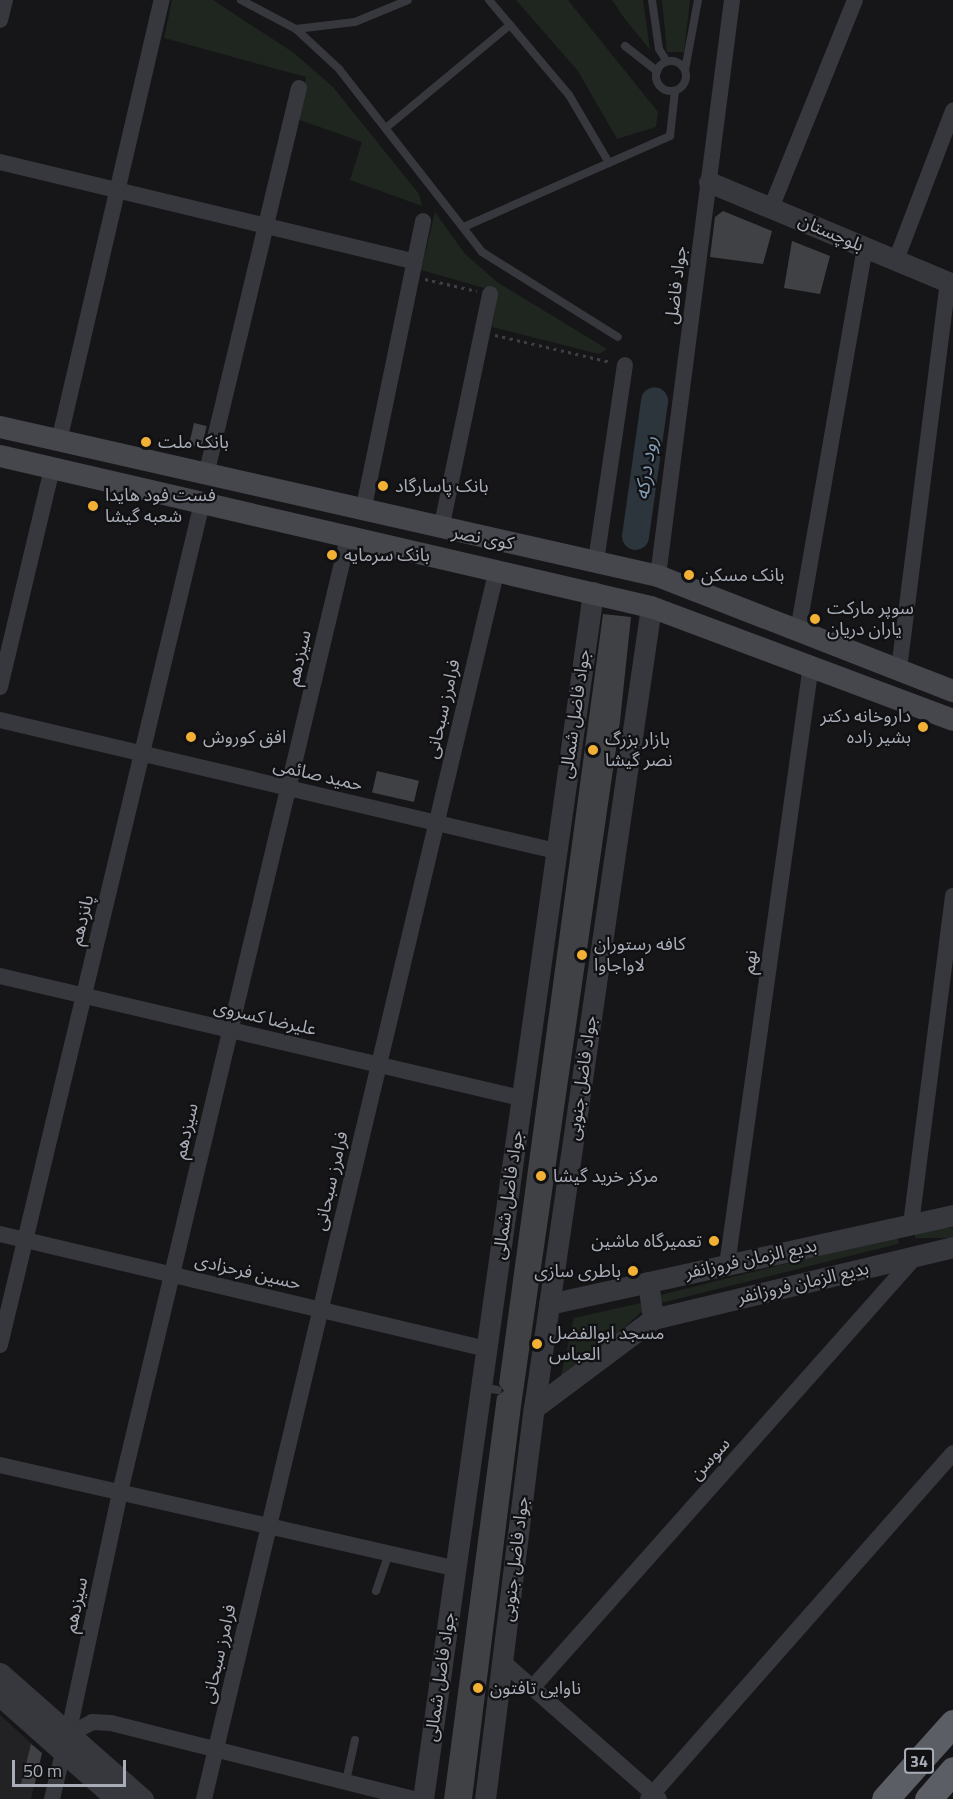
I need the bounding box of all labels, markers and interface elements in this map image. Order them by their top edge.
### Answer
street label: بلوچستان [795,210,867,256]
street label: جواد فاضل [660,245,692,325]
place label: بانک ملت [158,431,229,453]
marker: بانک ملت [139,435,153,449]
water label: رود درکه [629,435,661,501]
place label: بانک پاسارگاد [395,475,489,497]
marker: بانک پاسارگاد [376,479,390,493]
place label: فست فود هایدا شعبه گیشا [105,485,216,528]
marker: فست فود هایدا شعبه گیشا [86,499,100,513]
street label: کوی نصر [450,521,516,555]
place label: بانک سرمایه [344,544,430,566]
marker: بانک سرمایه [325,548,339,562]
place label: بانک مسکن [701,564,784,586]
marker: بانک مسکن [682,568,696,582]
place label: سوپر مارکت یاران دریان [827,598,914,640]
marker: سوپر مارکت یاران دریان [808,612,822,626]
street label: سیزدهم [282,628,316,688]
street label: جواد فاضل شمالی [555,648,595,780]
street label: فرامرز سبحانی [421,657,465,761]
place label: داروخانه دکتر بشیر زاده [820,706,911,748]
marker: داروخانه دکتر بشیر زاده [916,720,930,734]
place label: افق کوروش [203,726,286,748]
place label: بازار بزرگ نصر گیشا [605,729,673,771]
marker: افق کوروش [184,730,198,744]
marker: بازار بزرگ نصر گیشا [586,743,600,757]
street label: حمید صائمی [271,754,365,796]
street label: پانزدهم [65,893,99,947]
place label: کافه رستوران لاواجاوا [594,934,686,976]
marker: کافه رستوران لاواجاوا [575,948,589,962]
street label: نهم [738,949,762,975]
street label: علیرضا کسروی [212,996,318,1040]
street label: جواد فاضل جنوبی [563,1014,601,1142]
street label: سیزدهم [169,1101,203,1161]
street label: فرامرز سبحانی [309,1129,353,1233]
street label: جواد فاضل شمالی [488,1129,528,1261]
place label: مرکز خرید گیشا [553,1165,658,1187]
marker: مرکز خرید گیشا [534,1169,548,1183]
place label: تعمیرگاه ماشین [591,1230,702,1252]
street label: بدیع‌ الزمان فروزانفر [683,1234,819,1284]
marker: تعمیرگاه ماشین [707,1234,721,1248]
street label: حسین فرحزادی [193,1249,303,1295]
street label: بدیع الزمان فروزانفر [735,1257,871,1309]
place label: باطری سازی [534,1260,621,1282]
marker: باطری سازی [626,1264,640,1278]
place label: مسجد ابوالفضل العباس [549,1323,664,1366]
marker: مسجد ابوالفضل العباس [530,1337,544,1351]
street label: سوسن [685,1433,735,1485]
street label: جواد فاضل جنوبی [497,1495,533,1623]
street label: سیزدهم [60,1575,92,1635]
street label: فرامرز سبحانی [197,1602,241,1706]
street label: جواد فاضل شمالی [420,1611,460,1743]
place label: ناوایی تافتون [490,1677,581,1699]
marker: ناوایی تافتون [471,1681,485,1695]
scale bar [15,1748,129,1786]
road number: 34 [904,1748,934,1774]
text: 50 m [23,1757,62,1784]

